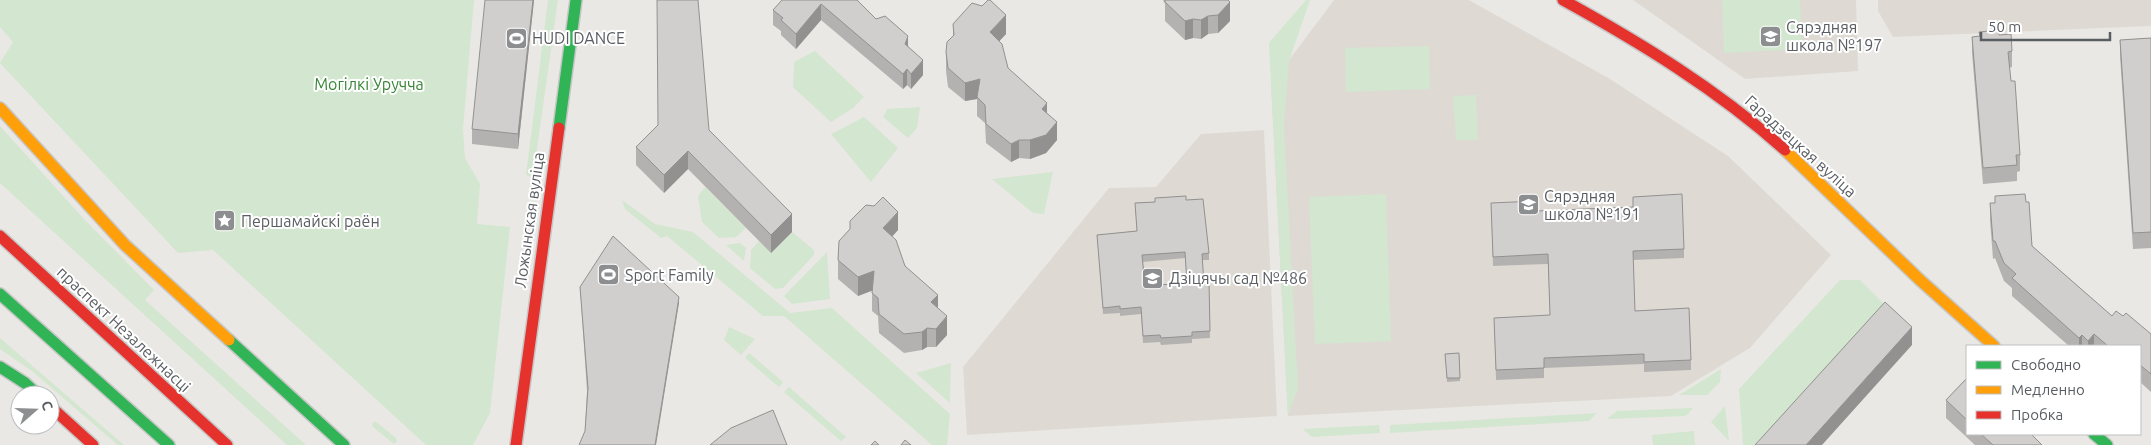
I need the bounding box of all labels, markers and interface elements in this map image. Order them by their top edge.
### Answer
scale bar [1981,10,2110,42]
place label: Сярэдняя школа №197 [1786,18,1882,54]
text: 50 m [1988,18,2021,35]
school or university icon: Сярэдняя школа №197 [1758,24,1782,48]
sports icon: HUDI DANCE [504,26,528,50]
place label: HUDI DANCE [532,29,625,47]
park label: Могілкі Уручча [314,75,424,93]
street label: Гарадзецкая вуліца [1742,91,1860,201]
street label: Ложынская вуліца [511,151,547,289]
place label: Сярэдняя школа №191 [1544,187,1640,223]
school or university icon: Сярэдняя школа №191 [1516,193,1540,217]
place icon: Першамайскі раён [213,209,237,233]
place label: Першамайскі раён [241,212,380,230]
street label: праспект Незалежнасці [54,263,194,395]
sports icon: Sport Family [597,263,621,287]
place label: Sport Family [625,266,714,284]
school or university icon: Дзіцячы сад №486 [1141,266,1165,290]
place label: Дзіцячы сад №486 [1169,269,1307,287]
legend [1966,345,2141,435]
text: Свободно [2011,356,2081,373]
text: Медленно [2011,381,2085,398]
north arrow [10,385,60,435]
text: С [38,399,56,413]
text: Пробка [2011,406,2063,423]

